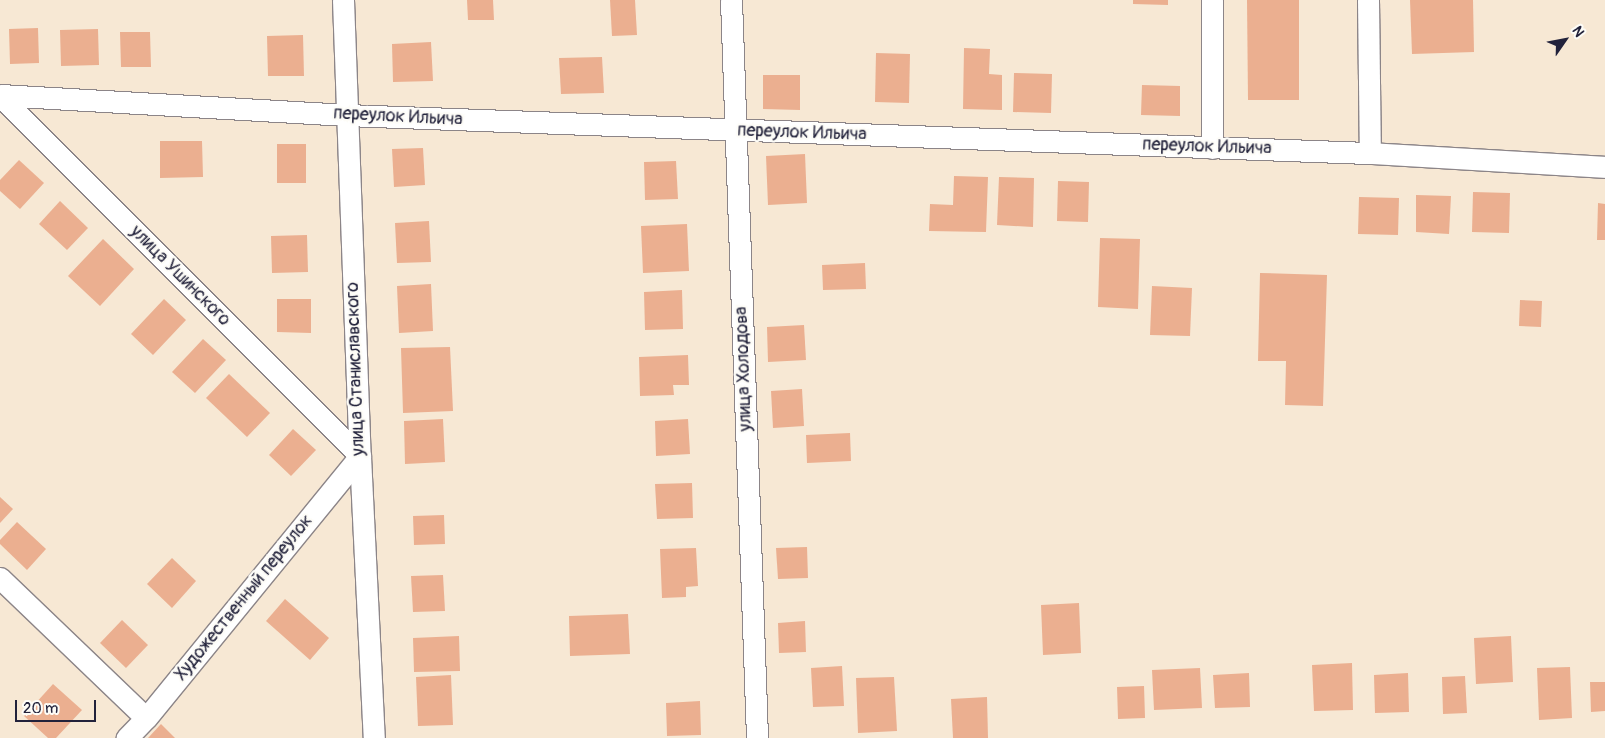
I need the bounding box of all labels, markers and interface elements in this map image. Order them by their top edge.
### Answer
north arrow [1540,15,1590,65]
text: N [1568,23,1588,40]
street label: переулок Ильича [333,103,463,131]
street label: переулок Ильича [737,120,867,146]
street label: переулок Ильича [1142,134,1272,160]
street label: улица Ушинского [125,221,235,331]
street label: улица Станиславского [342,282,370,456]
street label: улица Холодова [731,306,757,432]
street label: Художественный переулок [170,511,318,685]
scale bar [18,690,99,722]
text: 20 m [23,699,58,718]

